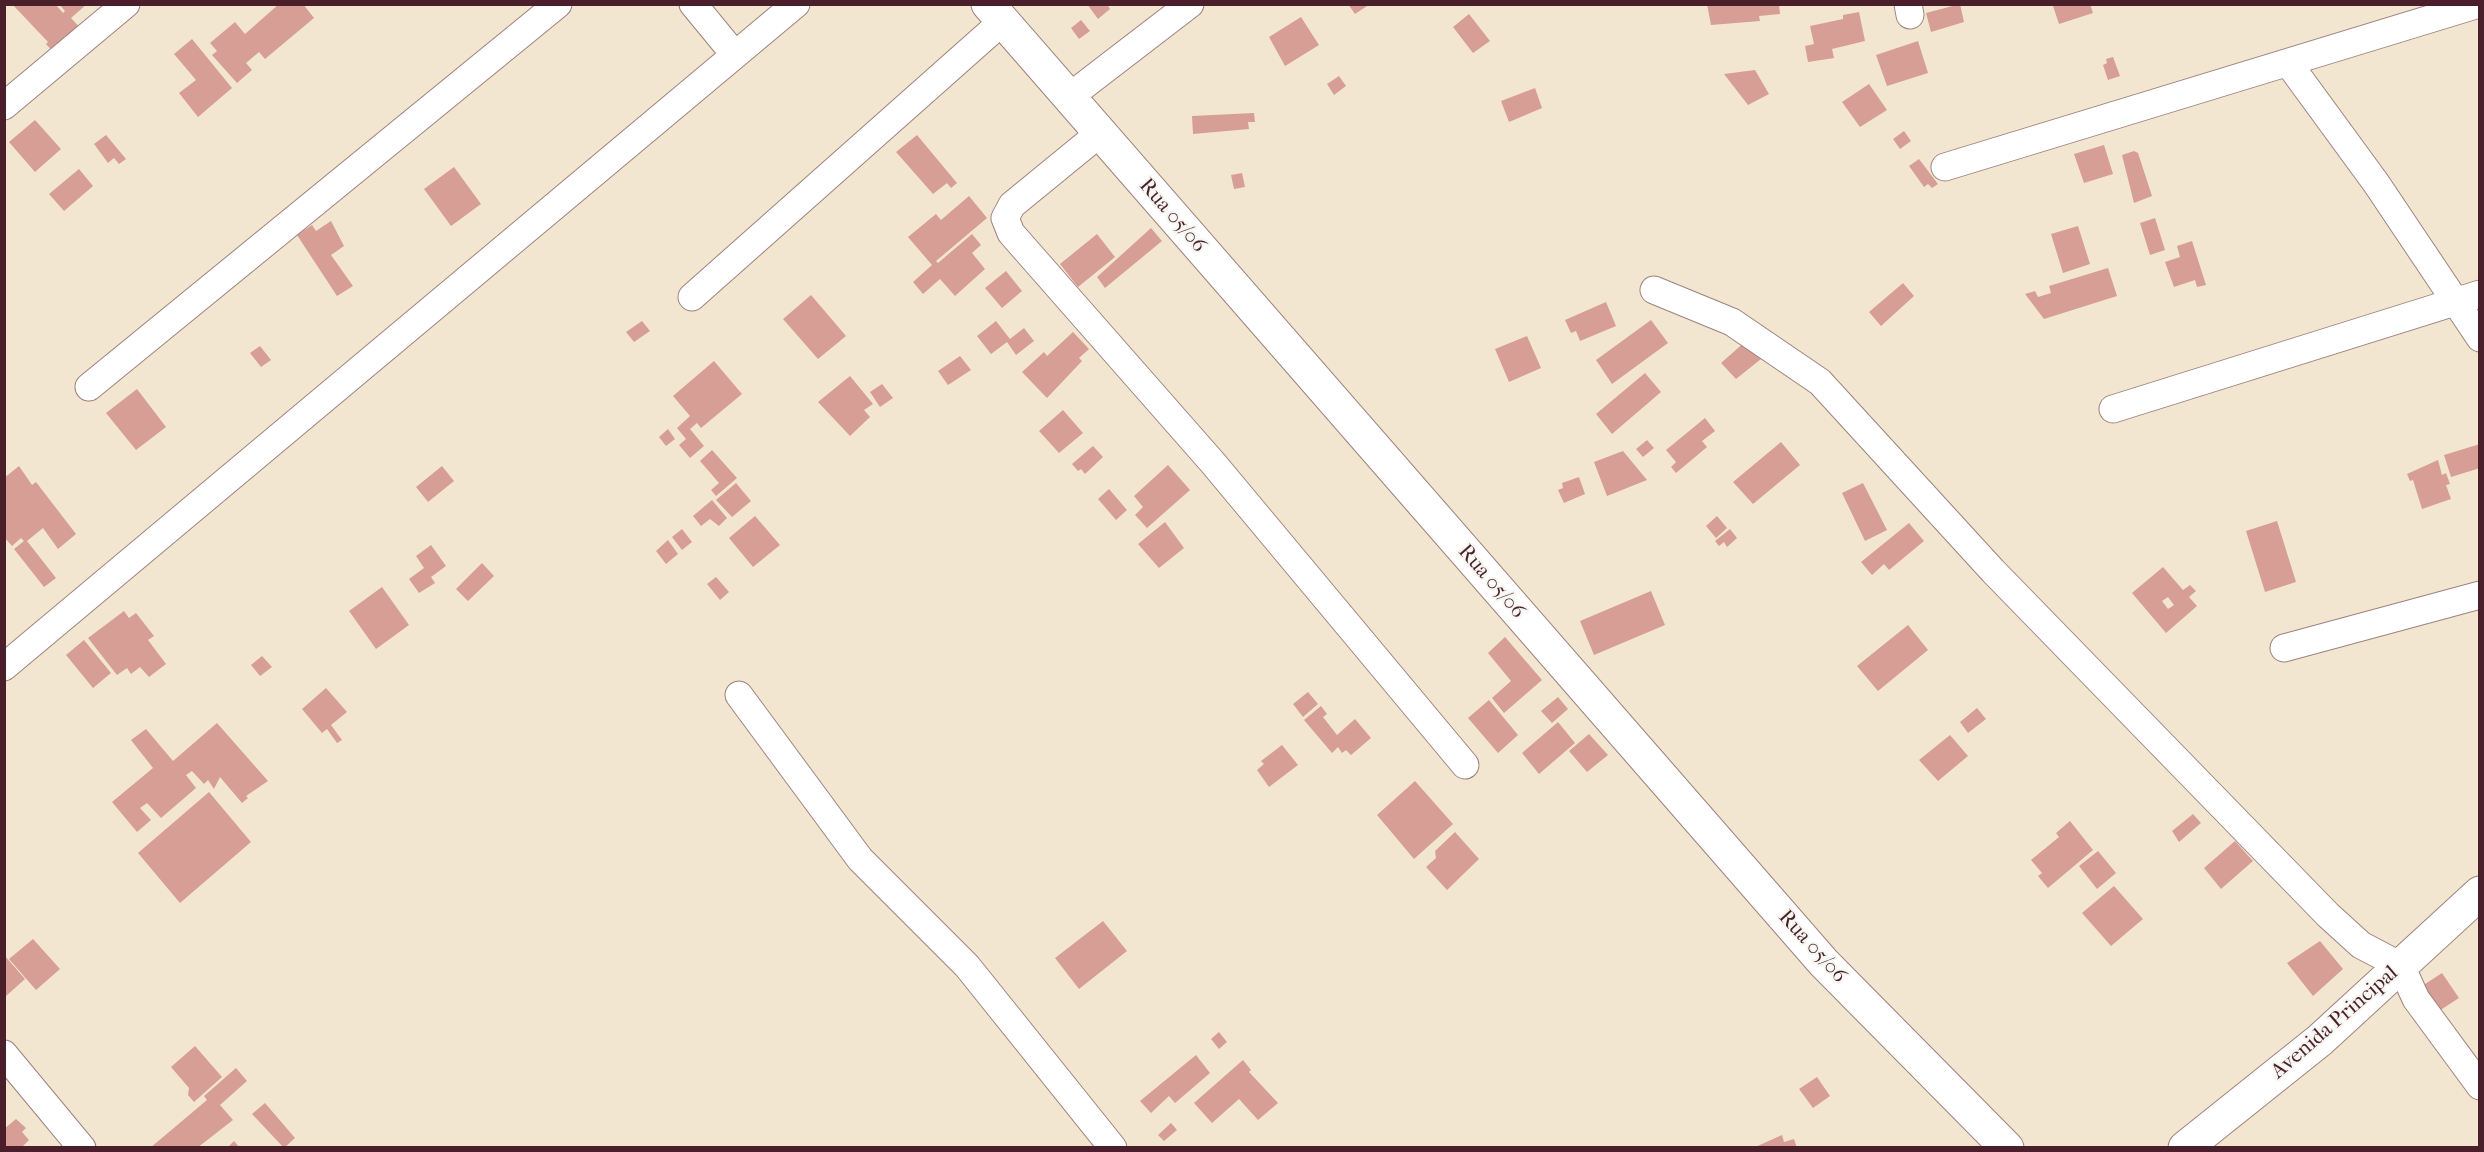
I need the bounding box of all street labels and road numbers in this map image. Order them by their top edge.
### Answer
street label: Rua 05/06 [1133,174,1211,258]
street label: Rua 05/06 [1452,540,1530,624]
street label: Rua 05/06 [1773,905,1851,989]
street label: Avenida Principal [2266,961,2404,1085]

